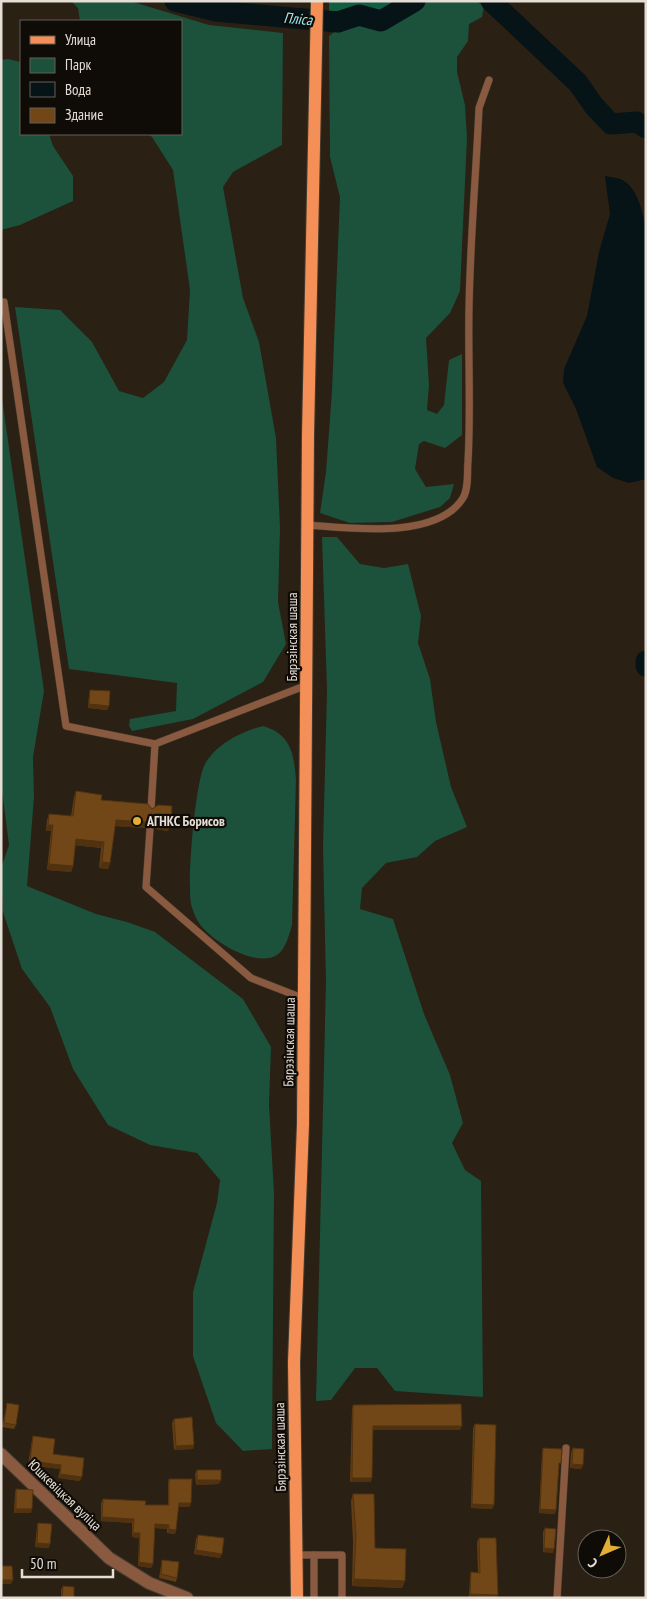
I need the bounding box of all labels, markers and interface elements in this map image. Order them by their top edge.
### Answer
water label: Пліса [283,8,314,29]
legend [20,20,182,135]
text: Улица [65,30,96,49]
text: Парк [65,55,91,74]
text: Вода [65,80,91,99]
text: Здание [65,105,103,124]
street label: Бярэзінская шаша [283,592,301,682]
place label: АГНКС Борисов [146,812,225,830]
marker: АГНКС Борисов [131,815,143,827]
street label: Бярэзінская шаша [279,997,299,1087]
street label: Бярэзінская шаша [270,1402,290,1492]
street label: Юшкевіцкая вуліца [25,1456,105,1534]
north arrow [577,1529,627,1579]
scale bar [22,1546,114,1578]
text: 50 m [30,1554,56,1573]
text: С [584,1554,601,1572]

